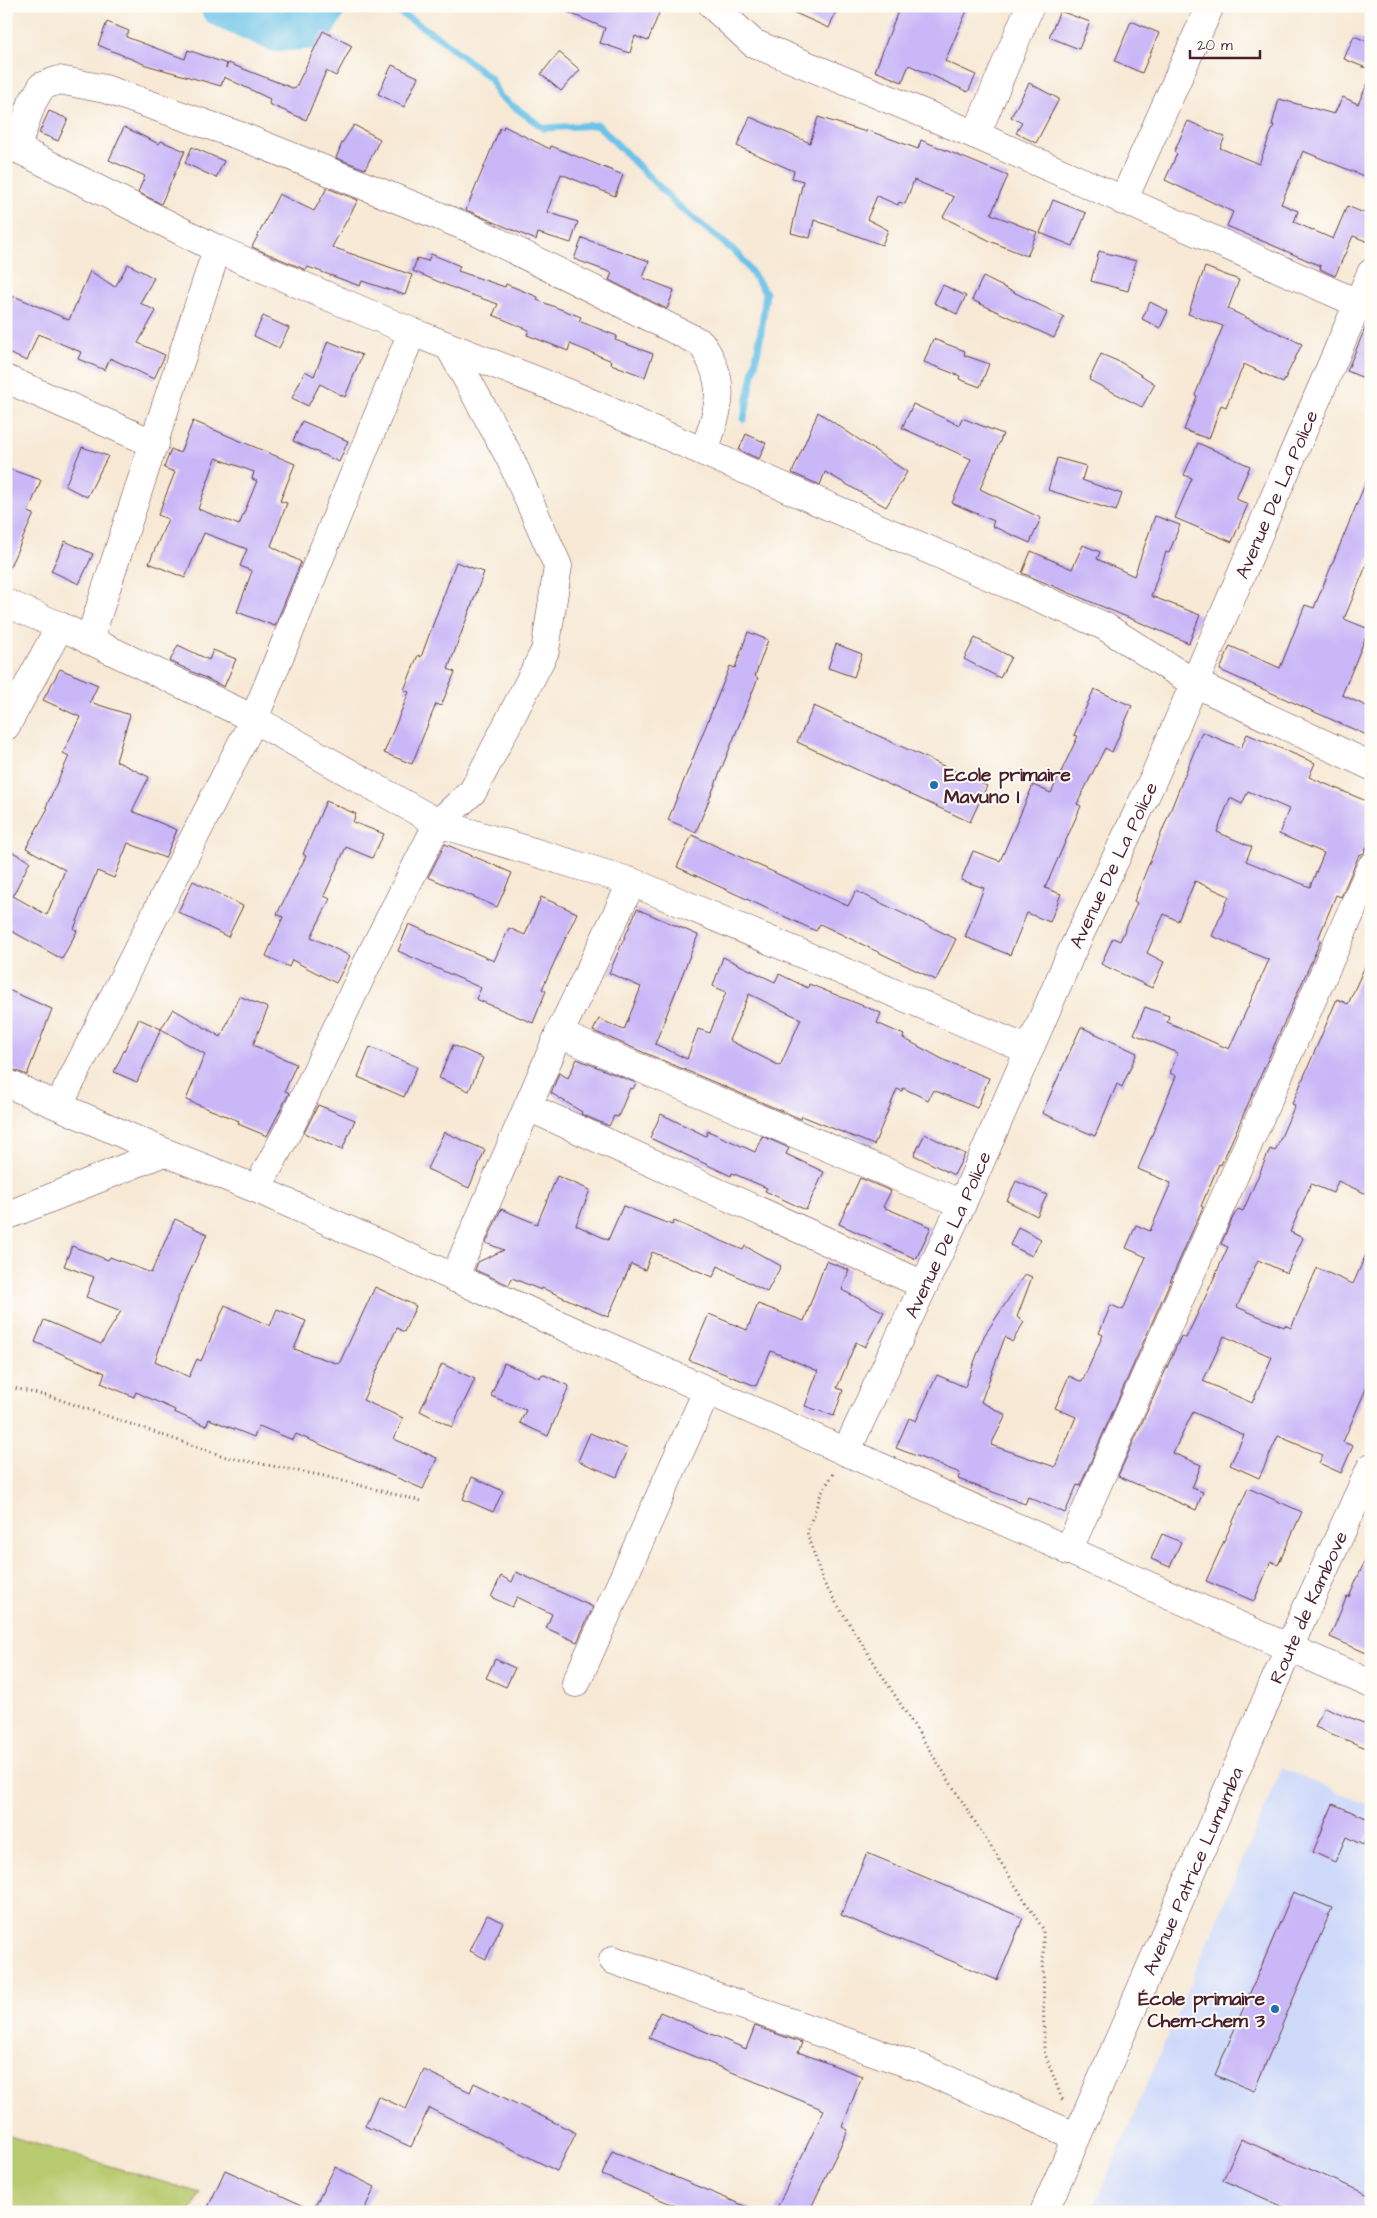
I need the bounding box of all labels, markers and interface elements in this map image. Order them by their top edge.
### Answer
scale bar [1190,28,1260,60]
text: 20 m [1197,35,1233,56]
street label: Avenue De La Police [1229,406,1325,583]
place label: Ecole primaire Mavuno I [944,762,1072,811]
street label: Avenue De La Police [1063,778,1165,953]
marker: Ecole primaire Mavuno I [928,779,940,791]
street label: Avenue De La Police [898,1147,998,1323]
street label: Route de Kambove [1263,1527,1355,1688]
street label: Avenue Patrice Lumumba [1137,1763,1251,1980]
place label: École primaire Chem-chem 3 [1138,1986,1266,2035]
marker: École primaire Chem-chem 3 [1269,2003,1281,2015]

